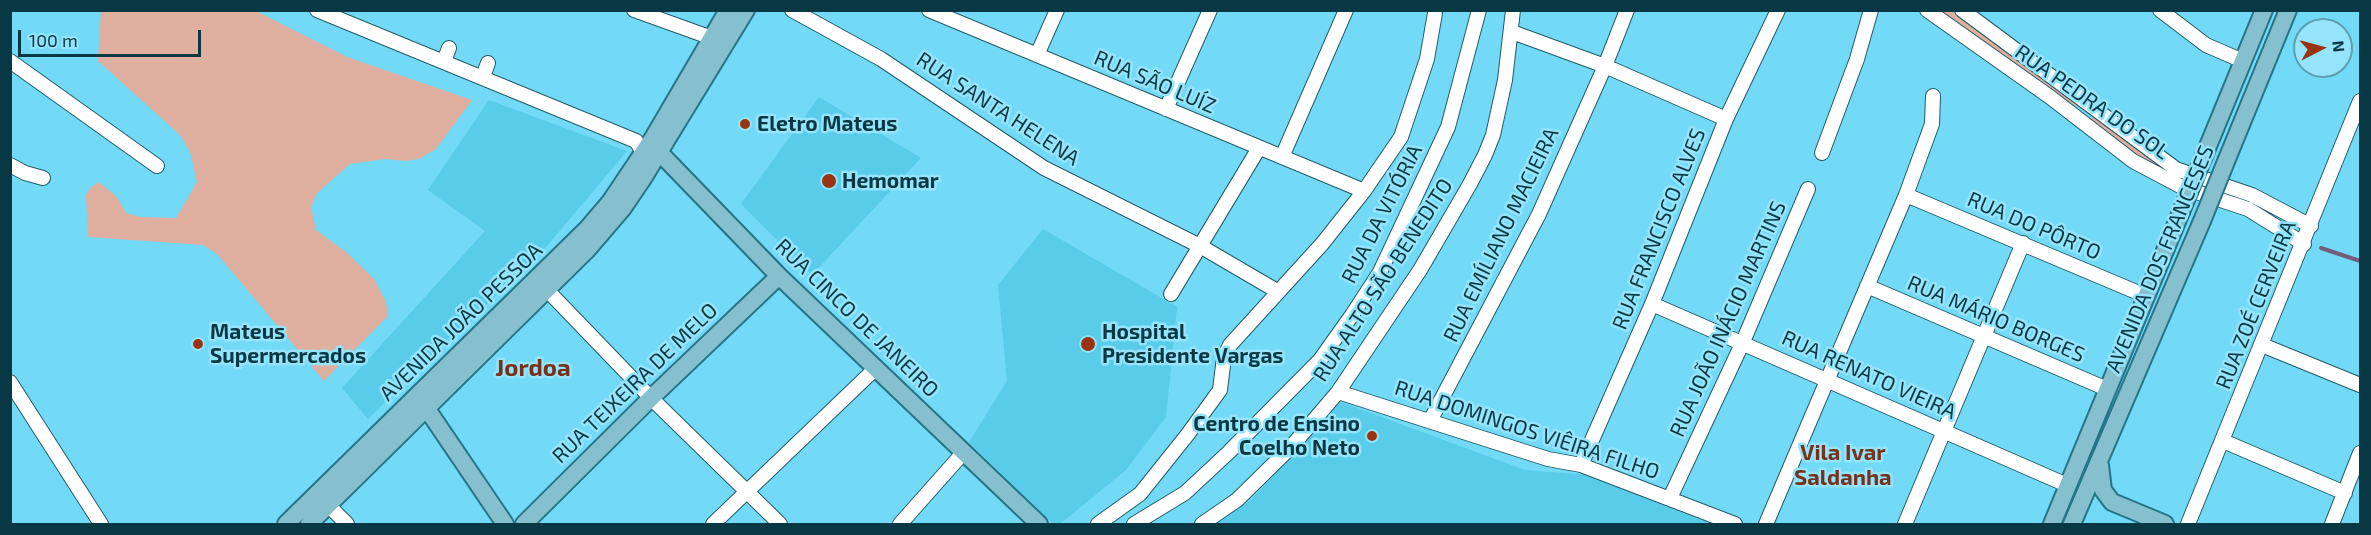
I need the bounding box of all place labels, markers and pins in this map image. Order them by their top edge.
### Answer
place label: Eletro Mateus [757,111,897,137]
marker: Eletro Mateus [738,117,752,131]
place label: Hemomar [842,168,939,194]
marker: Hemomar [820,172,838,190]
place label: Mateus Supermercados [210,319,366,369]
place label: Hospital Presidente Vargas [1102,319,1284,369]
marker: Hospital Presidente Vargas [1079,335,1097,353]
marker: Mateus Supermercados [191,337,205,351]
place label: Centro de Ensino Coelho Neto [1193,411,1360,461]
marker: Centro de Ensino Coelho Neto [1365,429,1379,443]

